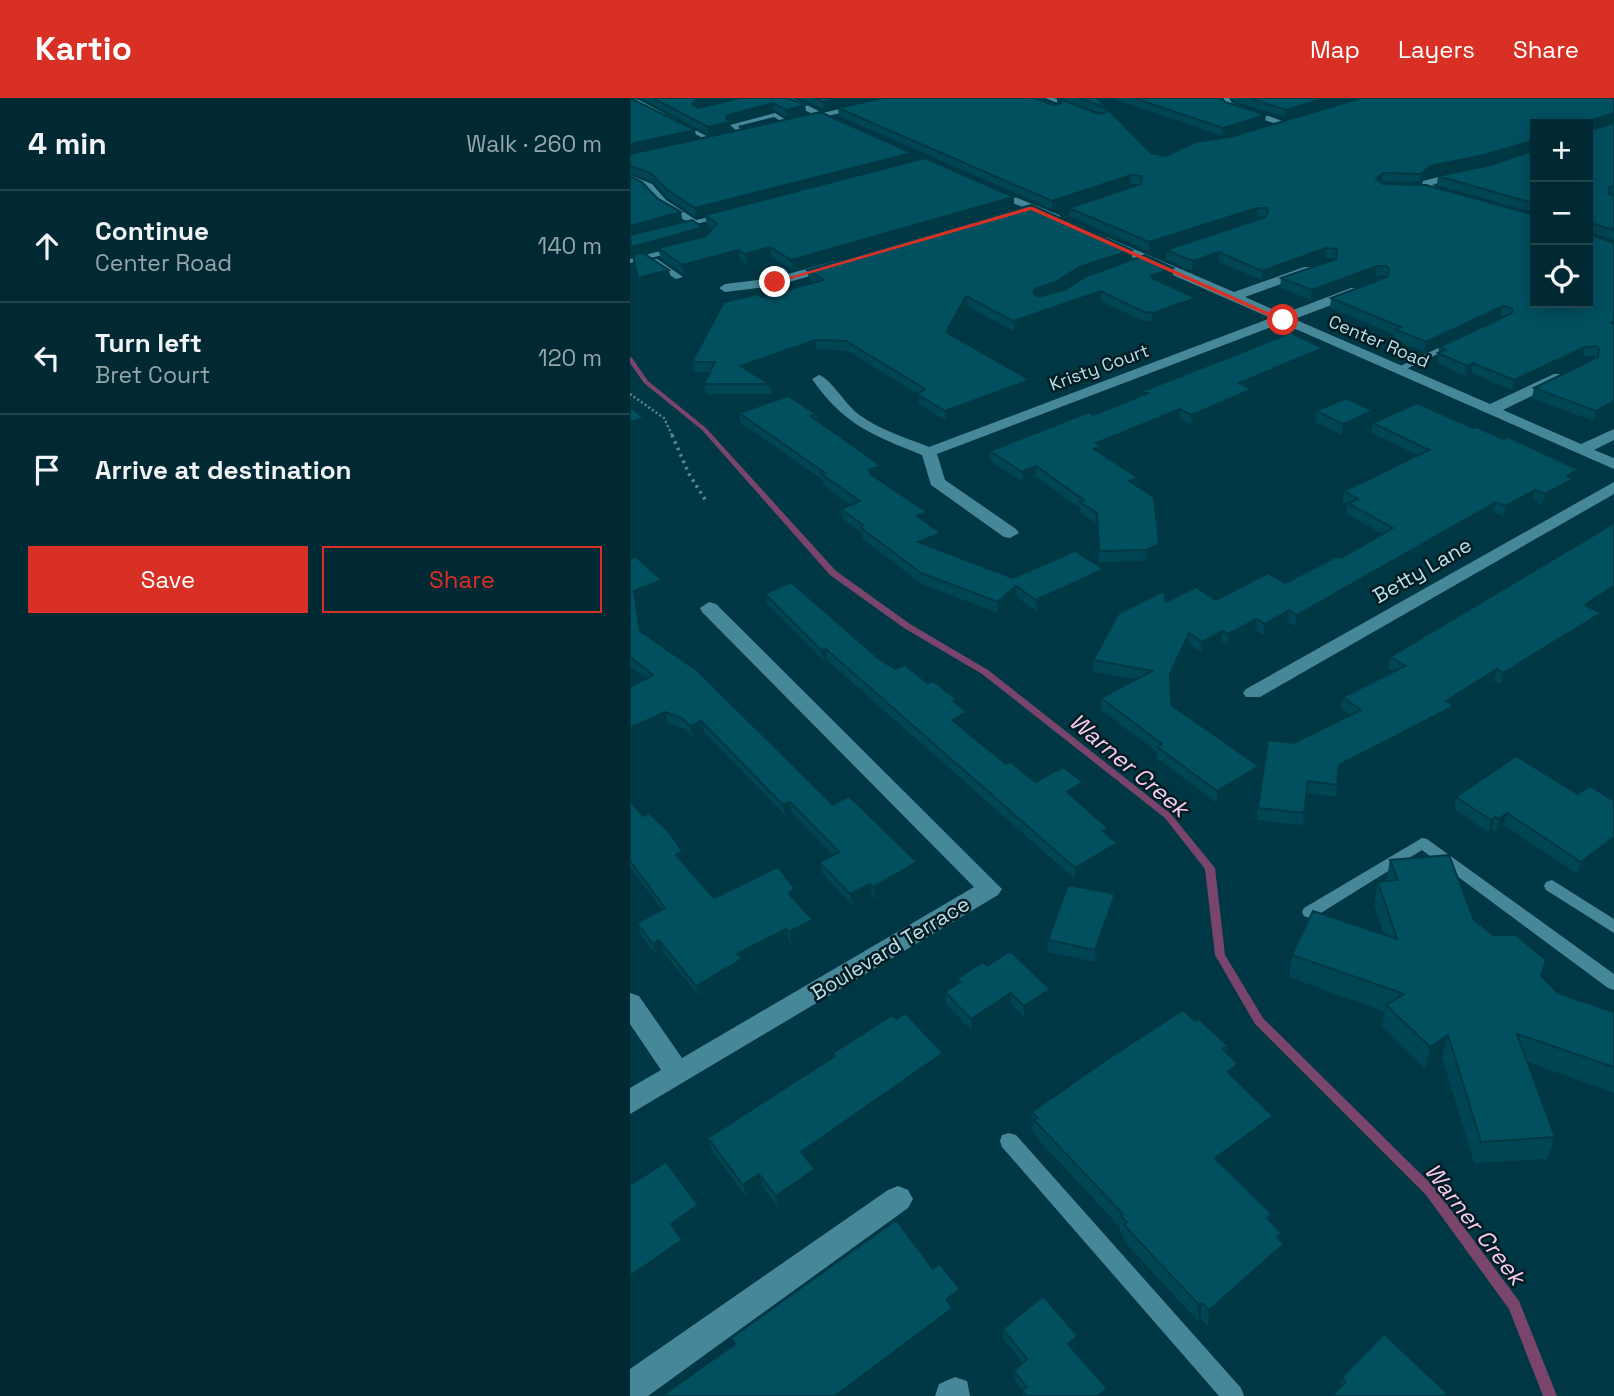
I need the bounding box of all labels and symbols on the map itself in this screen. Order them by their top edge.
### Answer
route end [759,266,790,297]
route start [1267,304,1298,335]
street label: Center Road [1325,309,1433,373]
street label: Kristy Court [1046,338,1152,396]
street label: Betty Lane [1368,531,1476,609]
water label: Warner Creek [1063,706,1197,825]
street label: Boulevard Terrace [806,890,974,1006]
water label: Warner Creek [1418,1157,1534,1293]

